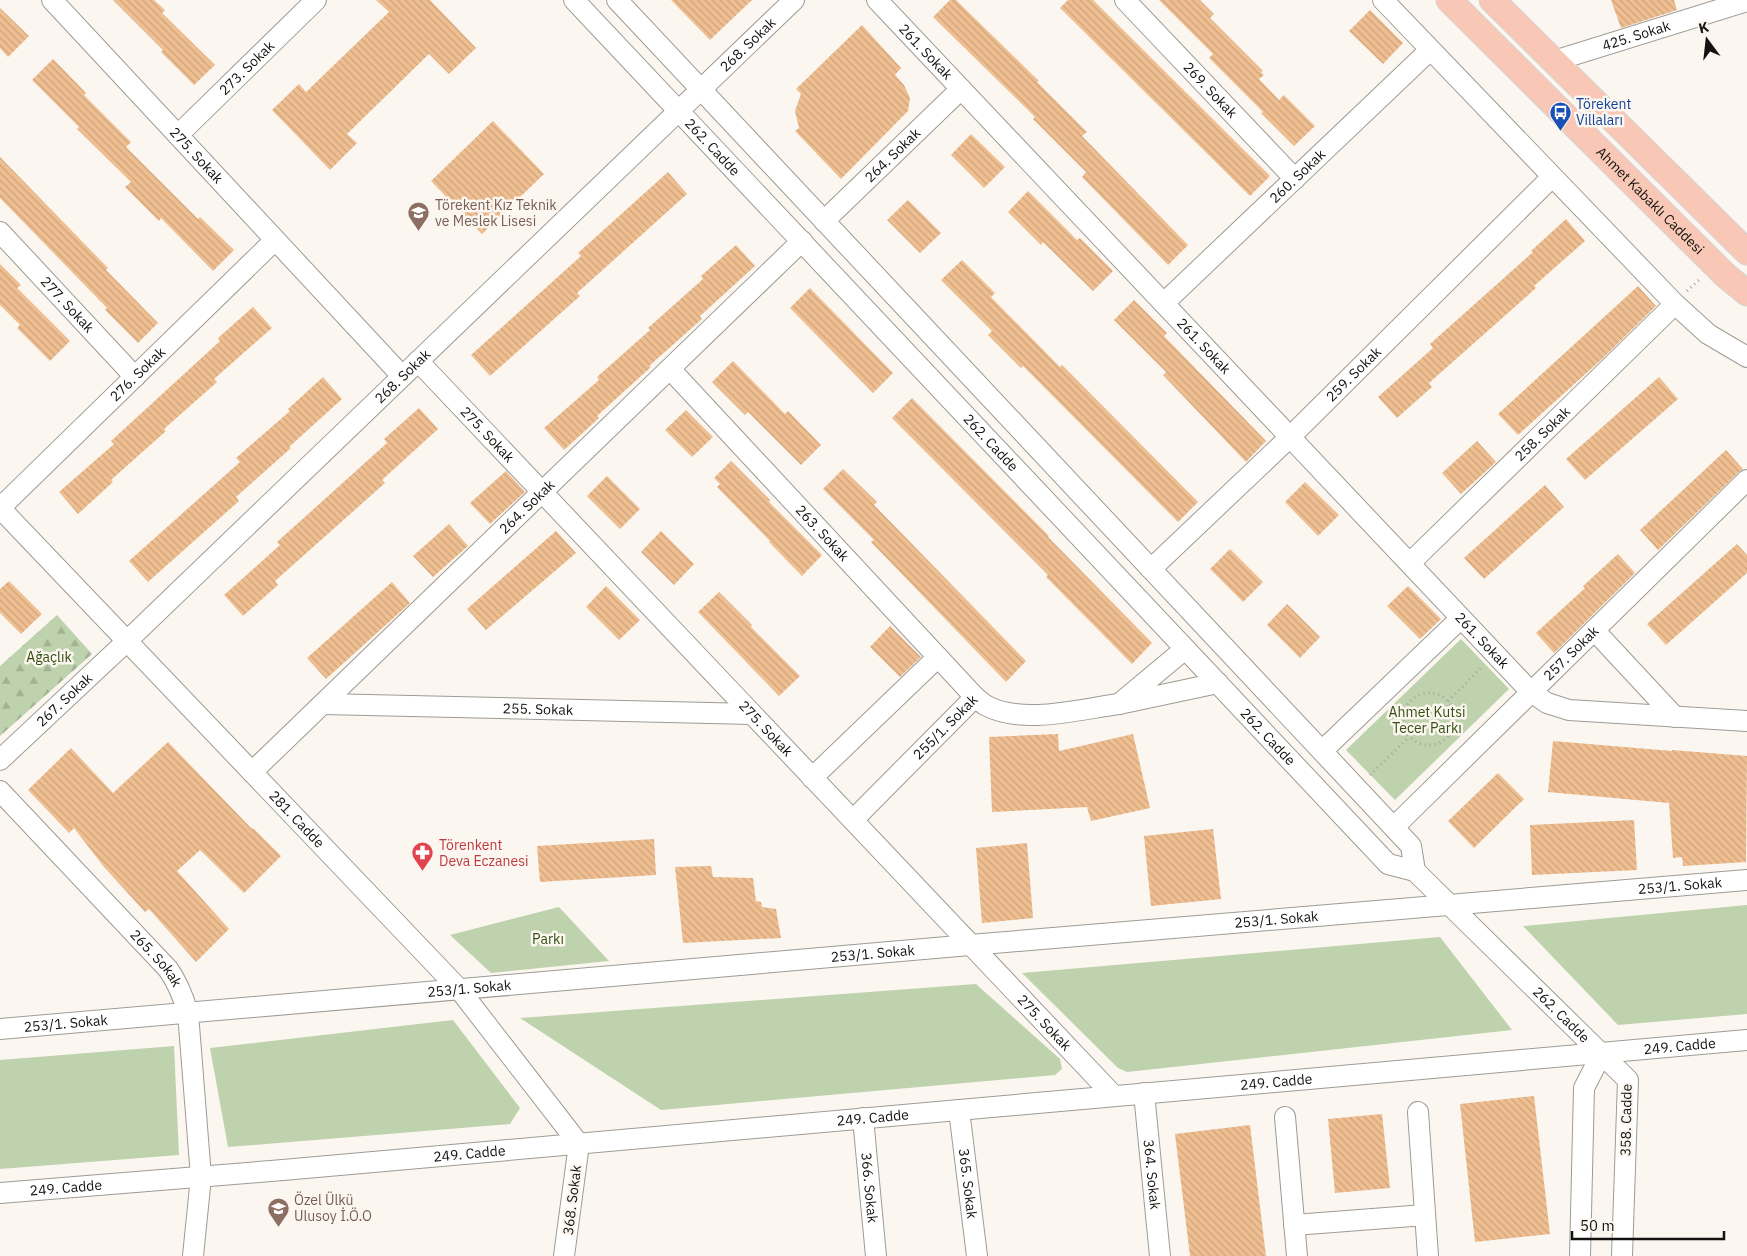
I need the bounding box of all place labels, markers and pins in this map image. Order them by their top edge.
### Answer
place label: Törekent Villaları [1576,95,1631,129]
bus stop icon: Törekent Villaları [1548,100,1572,131]
place label: Törekent Kız Teknik ve Meslek Lisesi [435,196,557,230]
school or university icon: Törekent Kız Teknik ve Meslek Lisesi [407,201,431,232]
place label: Törenkent Deva Eczanesi [439,836,529,870]
pharmacy icon: Törenkent Deva Eczanesi [411,841,435,872]
place label: Özel Ülkü Ulusoy İ.Ö.O [294,1191,372,1225]
school or university icon: Özel Ülkü Ulusoy İ.Ö.O [266,1196,290,1227]

